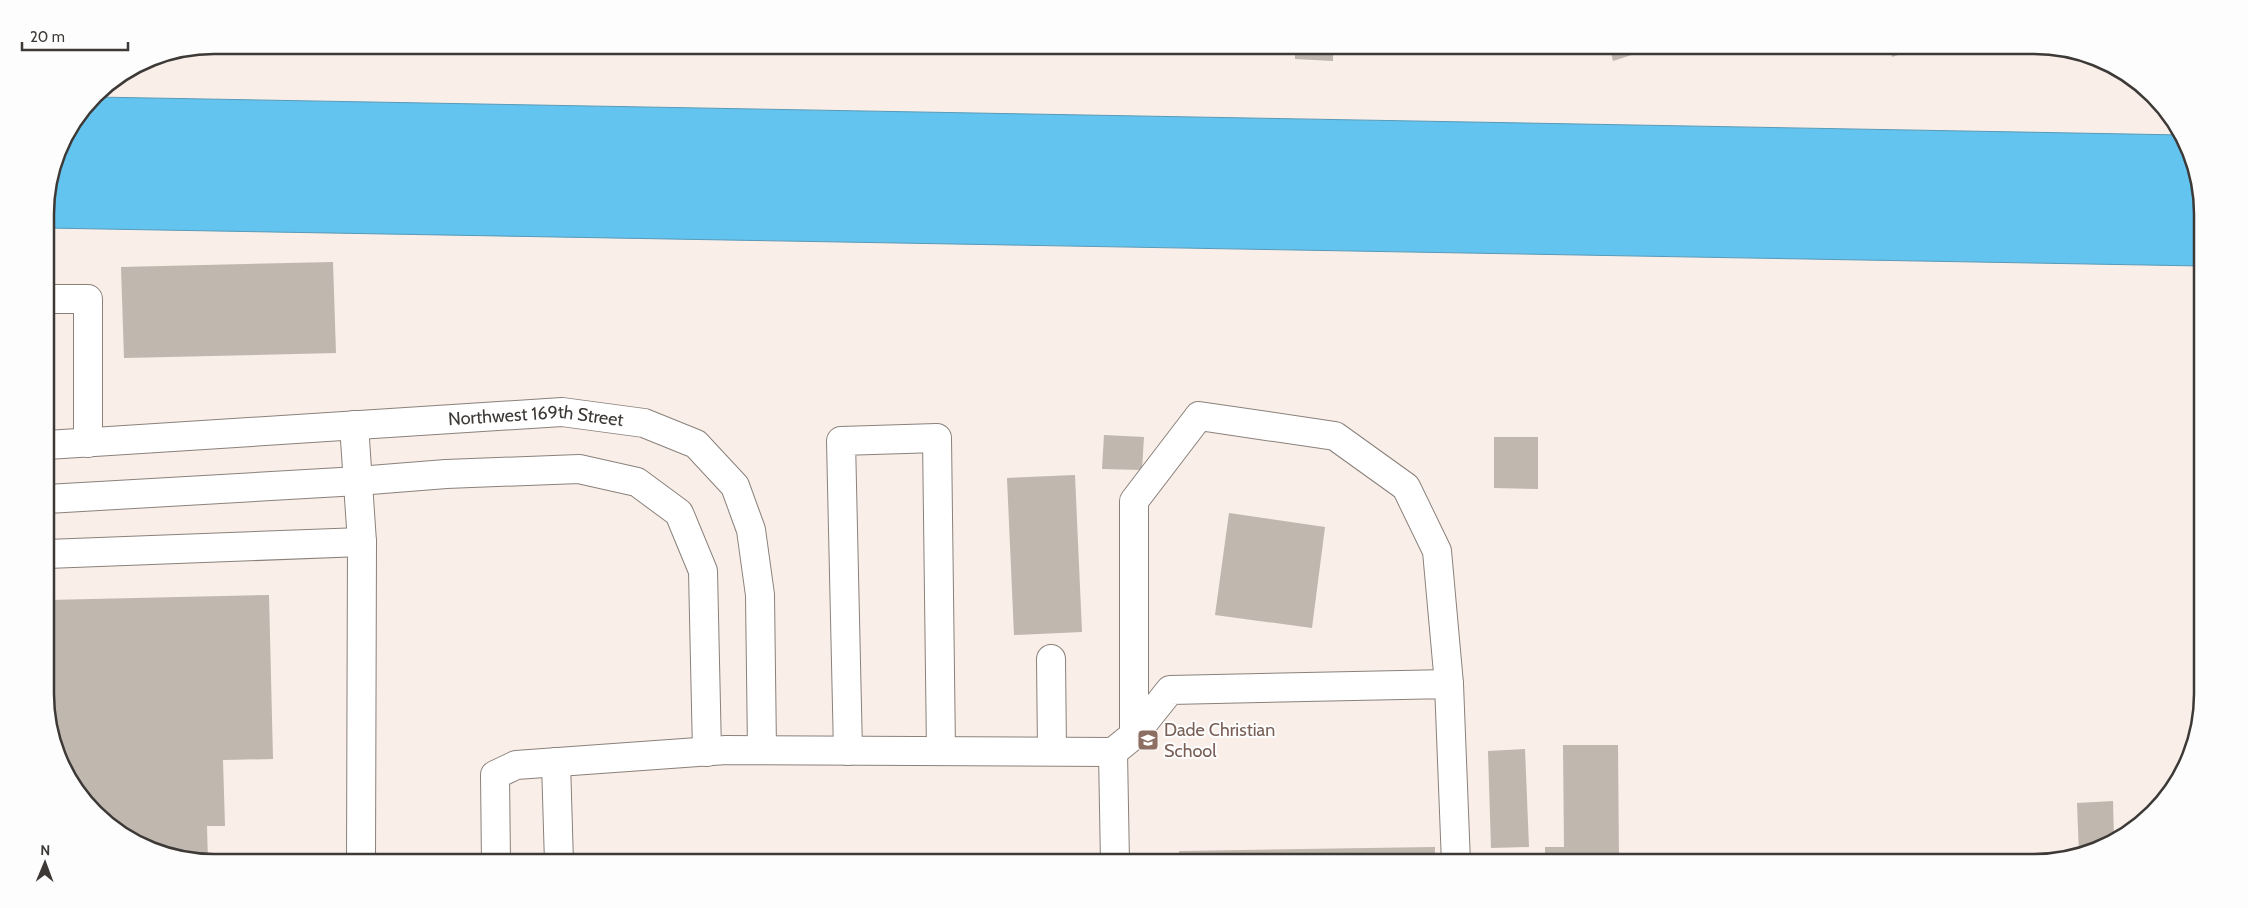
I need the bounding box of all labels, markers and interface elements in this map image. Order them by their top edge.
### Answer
scale bar [22,20,129,52]
text: 20 m [30,28,65,46]
street label: Northwest 169th Street [447,401,625,431]
place label: Dade Christian School [1164,719,1275,762]
school or university icon: Dade Christian School [1136,728,1160,752]
north arrow [20,838,70,888]
text: N [40,841,50,859]

